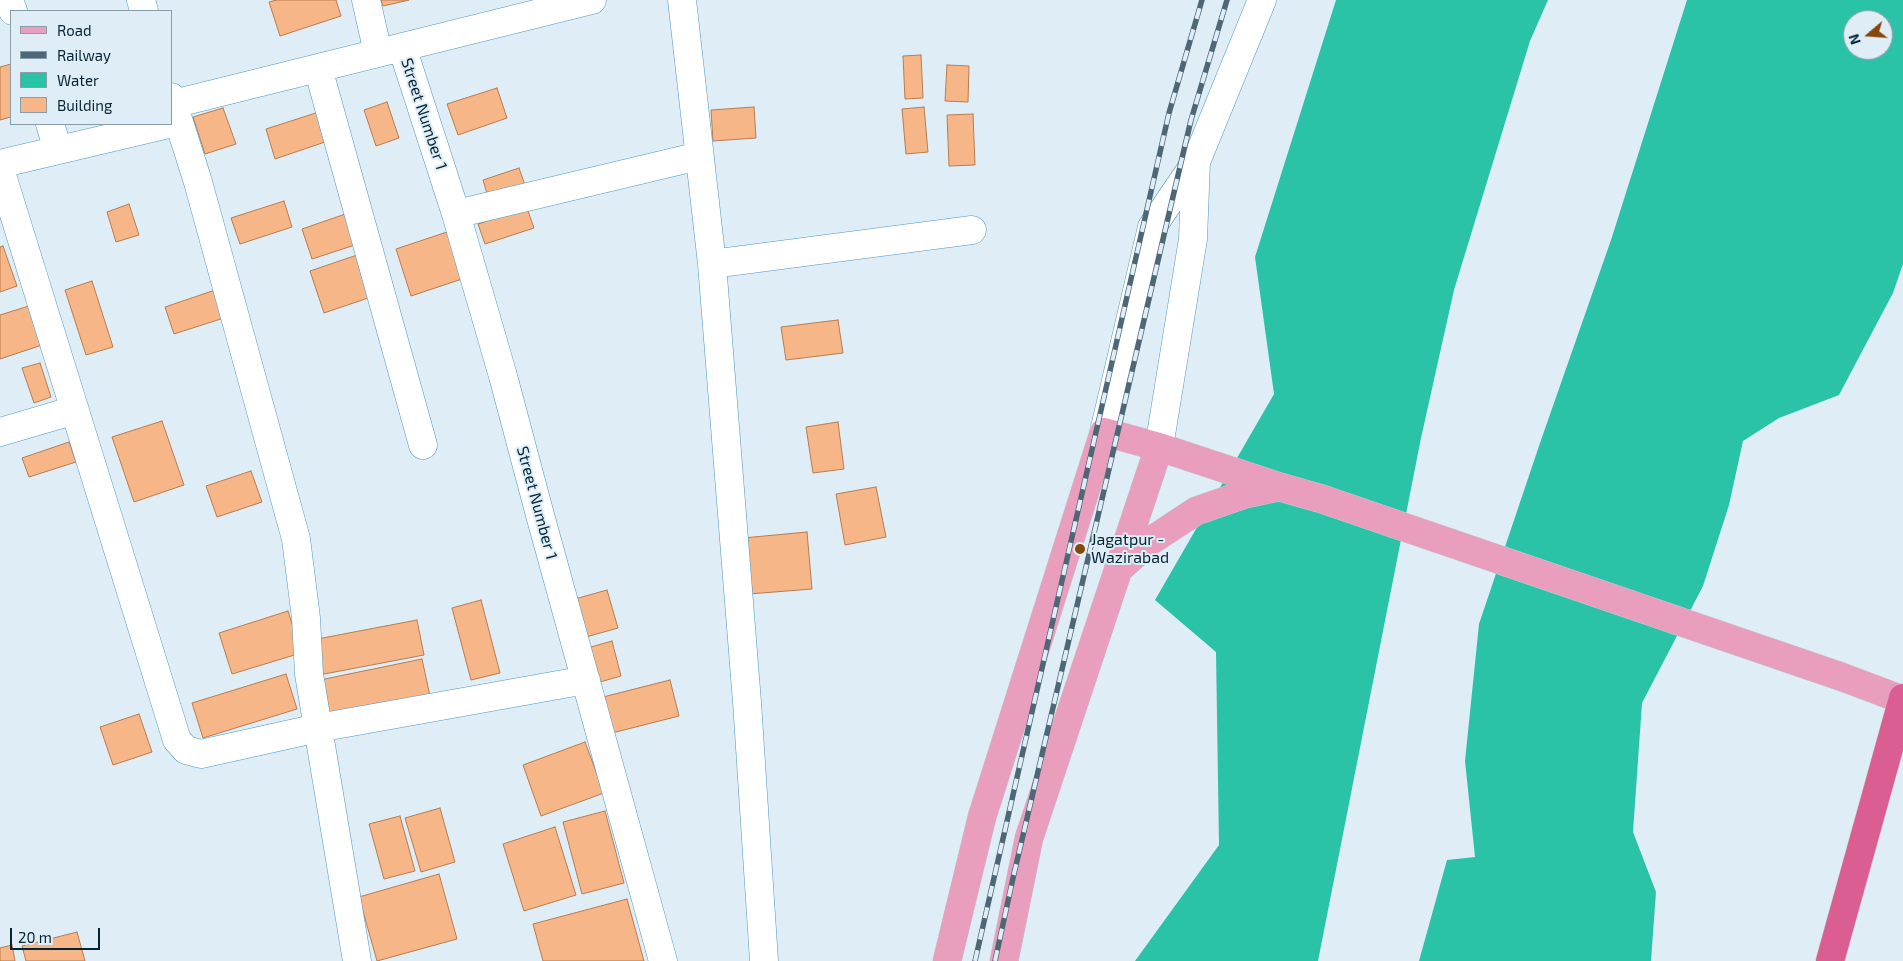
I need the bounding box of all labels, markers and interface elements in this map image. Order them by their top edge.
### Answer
legend [10,10,172,125]
north arrow [1843,10,1893,60]
text: Road [57,21,92,39]
text: N [1845,32,1864,47]
text: Railway [57,46,111,64]
street label: Street Number 1 [397,56,451,172]
text: Water [57,71,99,89]
text: Building [57,96,112,114]
street label: Street Number 1 [513,444,561,562]
place label: Jagatpur - Wazirabad [1091,530,1169,568]
marker: Jagatpur - Wazirabad [1073,542,1087,556]
scale bar [12,918,102,950]
text: 20 m [18,928,52,946]

